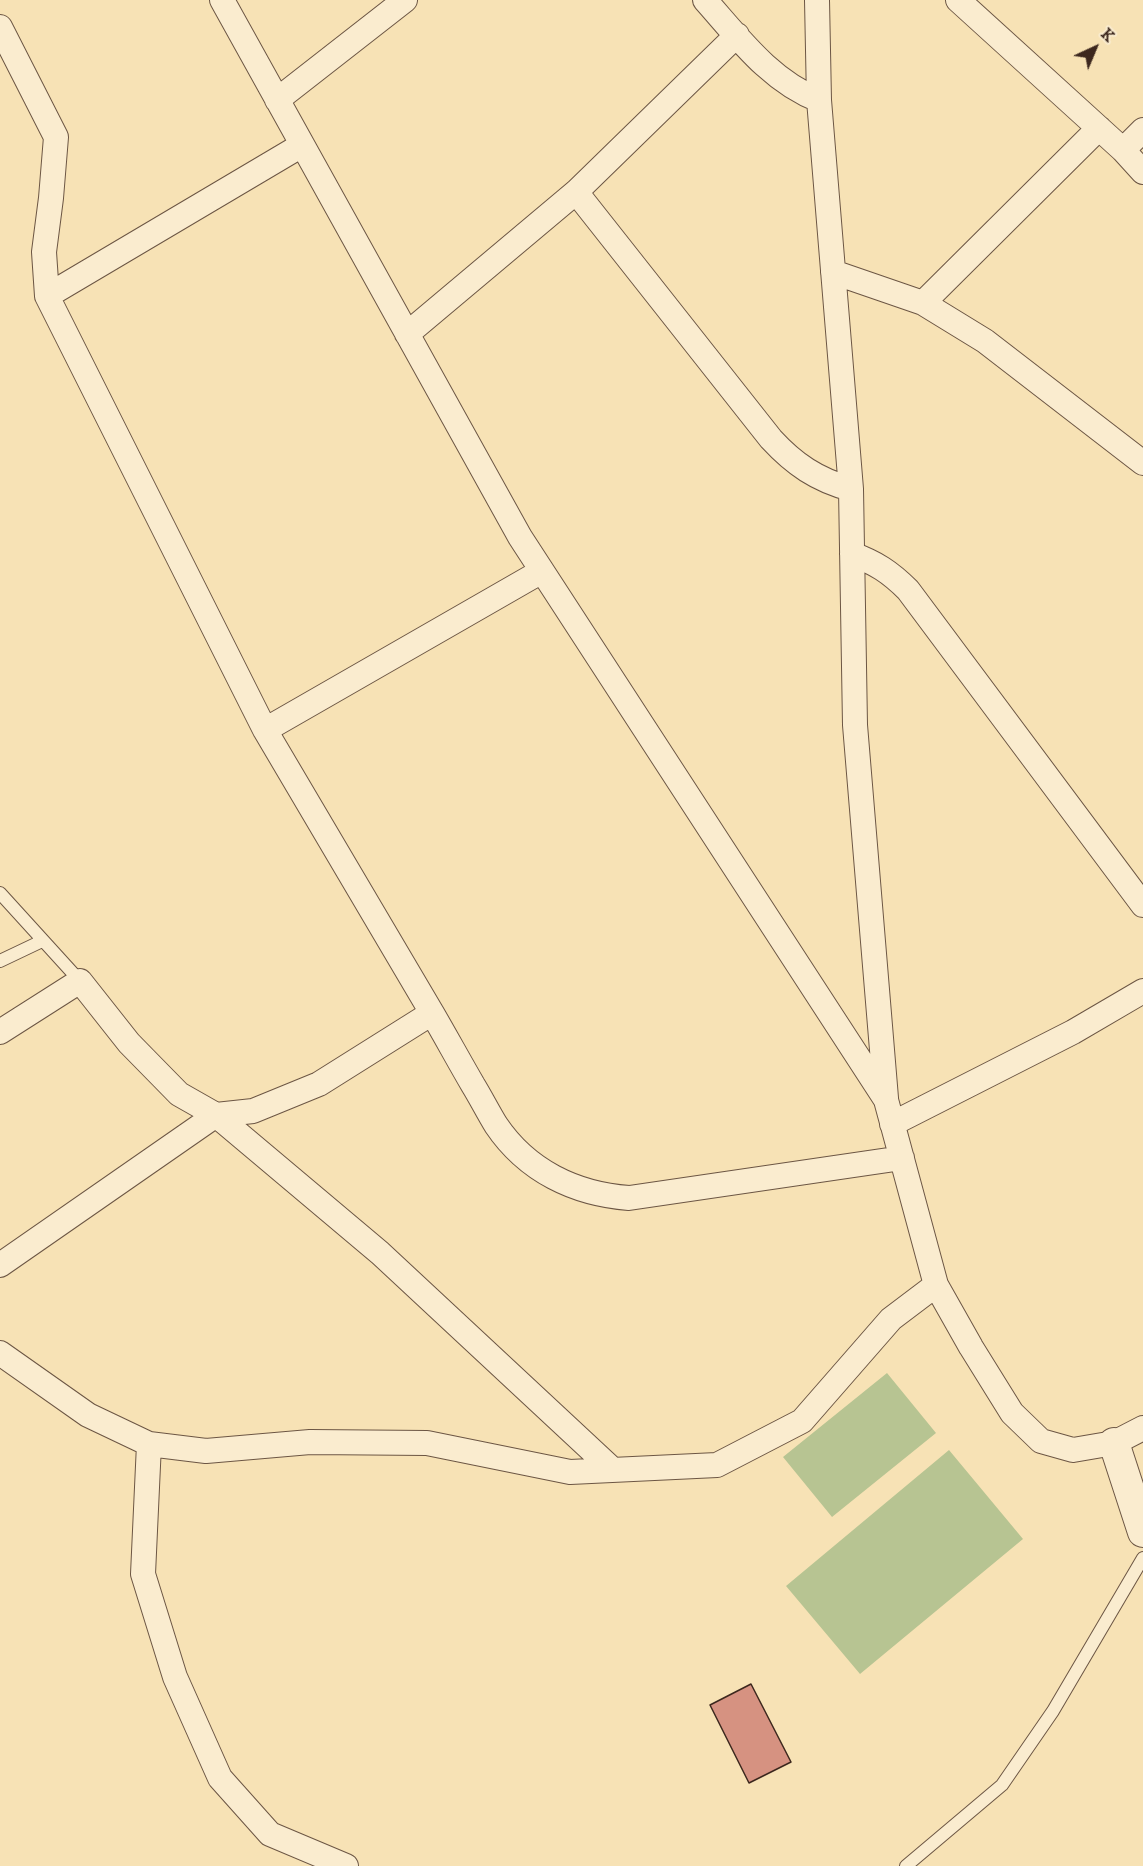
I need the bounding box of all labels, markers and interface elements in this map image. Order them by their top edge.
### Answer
north arrow [1065,18,1125,78]
text: K [1097,24,1118,46]

